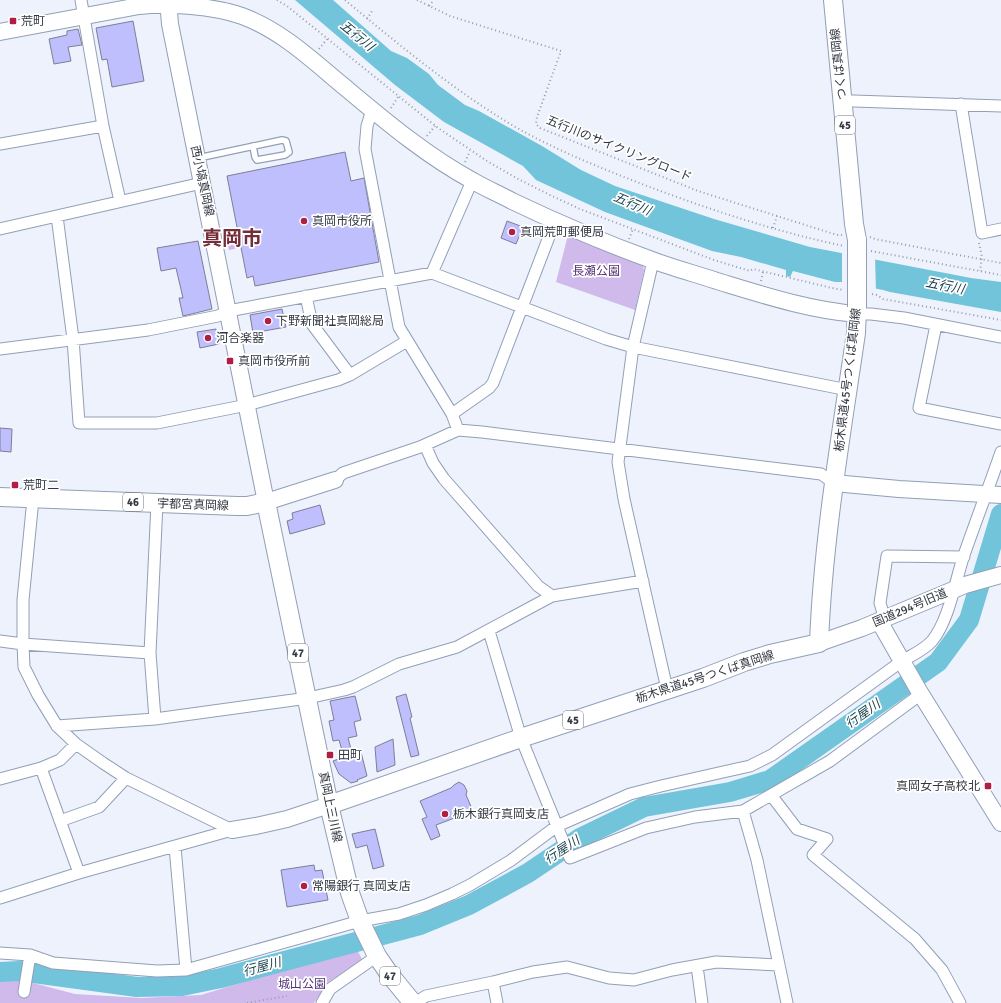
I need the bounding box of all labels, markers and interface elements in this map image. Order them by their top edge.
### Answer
place label: 荒町 [21,14,45,29]
marker: 荒町 [8,16,18,26]
water label: 五行川 [337,18,379,56]
street label: つくば真岡線 [828,27,850,101]
street label: 五行川のサイクリングロード [544,113,694,185]
road number: 45 [835,116,855,134]
street label: 西小塙真岡線 [187,144,217,218]
water label: 五行川 [611,189,655,220]
place label: 真岡市役所 [312,214,372,229]
marker: 真岡市役所 [299,216,309,226]
place label: 真岡荒町郵便局 [520,225,604,240]
district label: 真岡市 [202,226,262,251]
marker: 真岡荒町郵便局 [507,227,517,237]
park label: 長瀬公園 [572,264,620,279]
water label: 五行川 [924,274,968,298]
street label: 栃木県道45号つくば真岡線 [832,307,864,453]
place label: 下野新聞社真岡総局 [276,314,384,329]
marker: 下野新聞社真岡総局 [263,316,273,326]
place label: 河合楽器 [216,331,264,346]
marker: 河合楽器 [203,333,213,343]
place label: 真岡市役所前 [238,354,310,369]
marker: 真岡市役所前 [225,356,235,366]
place label: 荒町二 [23,478,59,493]
marker: 荒町二 [10,480,20,490]
road number: 46 [123,493,143,511]
street label: 宇都宮真岡線 [157,496,229,514]
street label: 国道294号旧道 [871,586,949,630]
road number: 47 [288,644,308,662]
street label: 栃木県道45号つくば真岡線 [634,647,776,707]
water label: 行屋川 [842,695,885,732]
road number: 45 [563,711,583,729]
place label: 田町 [338,748,362,763]
marker: 田町 [325,750,335,760]
street label: 真岡上三川線 [315,770,345,844]
place label: 真岡女子高校北 [896,779,980,794]
marker: 真岡女子高校北 [983,781,993,791]
place label: 栃木銀行真岡支店 [453,807,549,822]
marker: 栃木銀行真岡支店 [440,809,450,819]
water label: 行屋川 [541,832,584,867]
place label: 常陽銀行 真岡支店 [312,879,411,894]
marker: 常陽銀行 真岡支店 [299,881,309,891]
water label: 行屋川 [241,954,285,980]
road number: 47 [380,967,400,985]
park label: 城山公園 [278,977,326,992]

